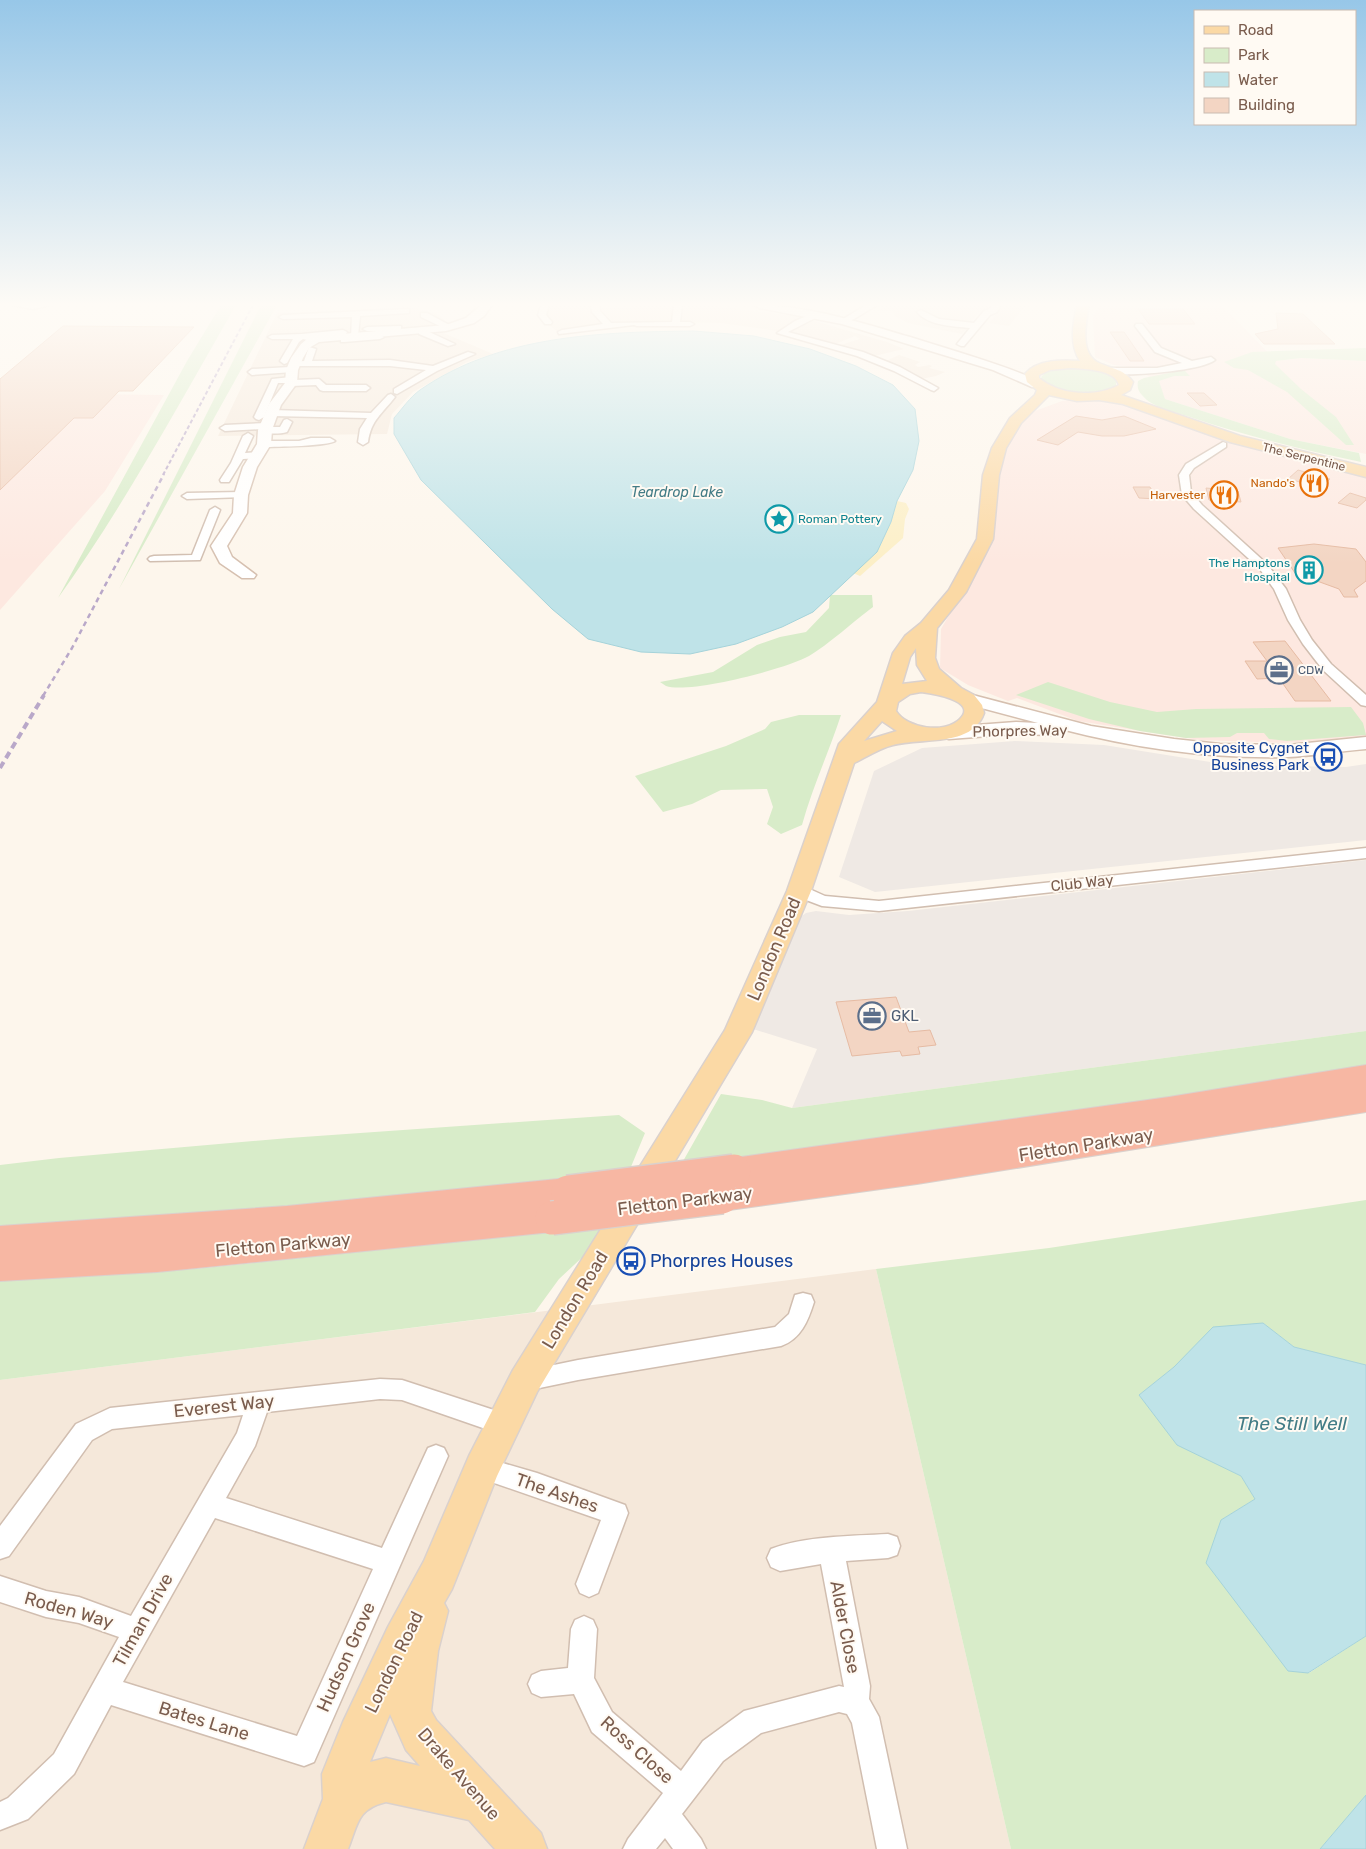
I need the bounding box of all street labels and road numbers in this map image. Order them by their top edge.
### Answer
street label: The Serpentine [1261,440,1347,474]
street label: Phorpres Way [972,721,1068,741]
street label: Club Way [1050,871,1114,895]
street label: London Road [742,894,806,1004]
street label: Fletton Parkway [1017,1123,1155,1166]
street label: Fletton Parkway [616,1182,754,1220]
street label: Fletton Parkway [214,1228,352,1262]
street label: London Road [537,1247,613,1353]
street label: Everest Way [173,1390,275,1422]
street label: The Ashes [513,1469,601,1517]
street label: Tilman Drive [108,1569,178,1671]
street label: Alder Close [825,1579,865,1675]
street label: Roden Way [22,1587,116,1633]
street label: Hudson Grove [312,1599,380,1715]
street label: London Road [360,1608,428,1716]
street label: Bates Lane [156,1697,252,1745]
street label: Ross Close [596,1711,678,1789]
street label: Drake Avenue [413,1723,505,1825]

